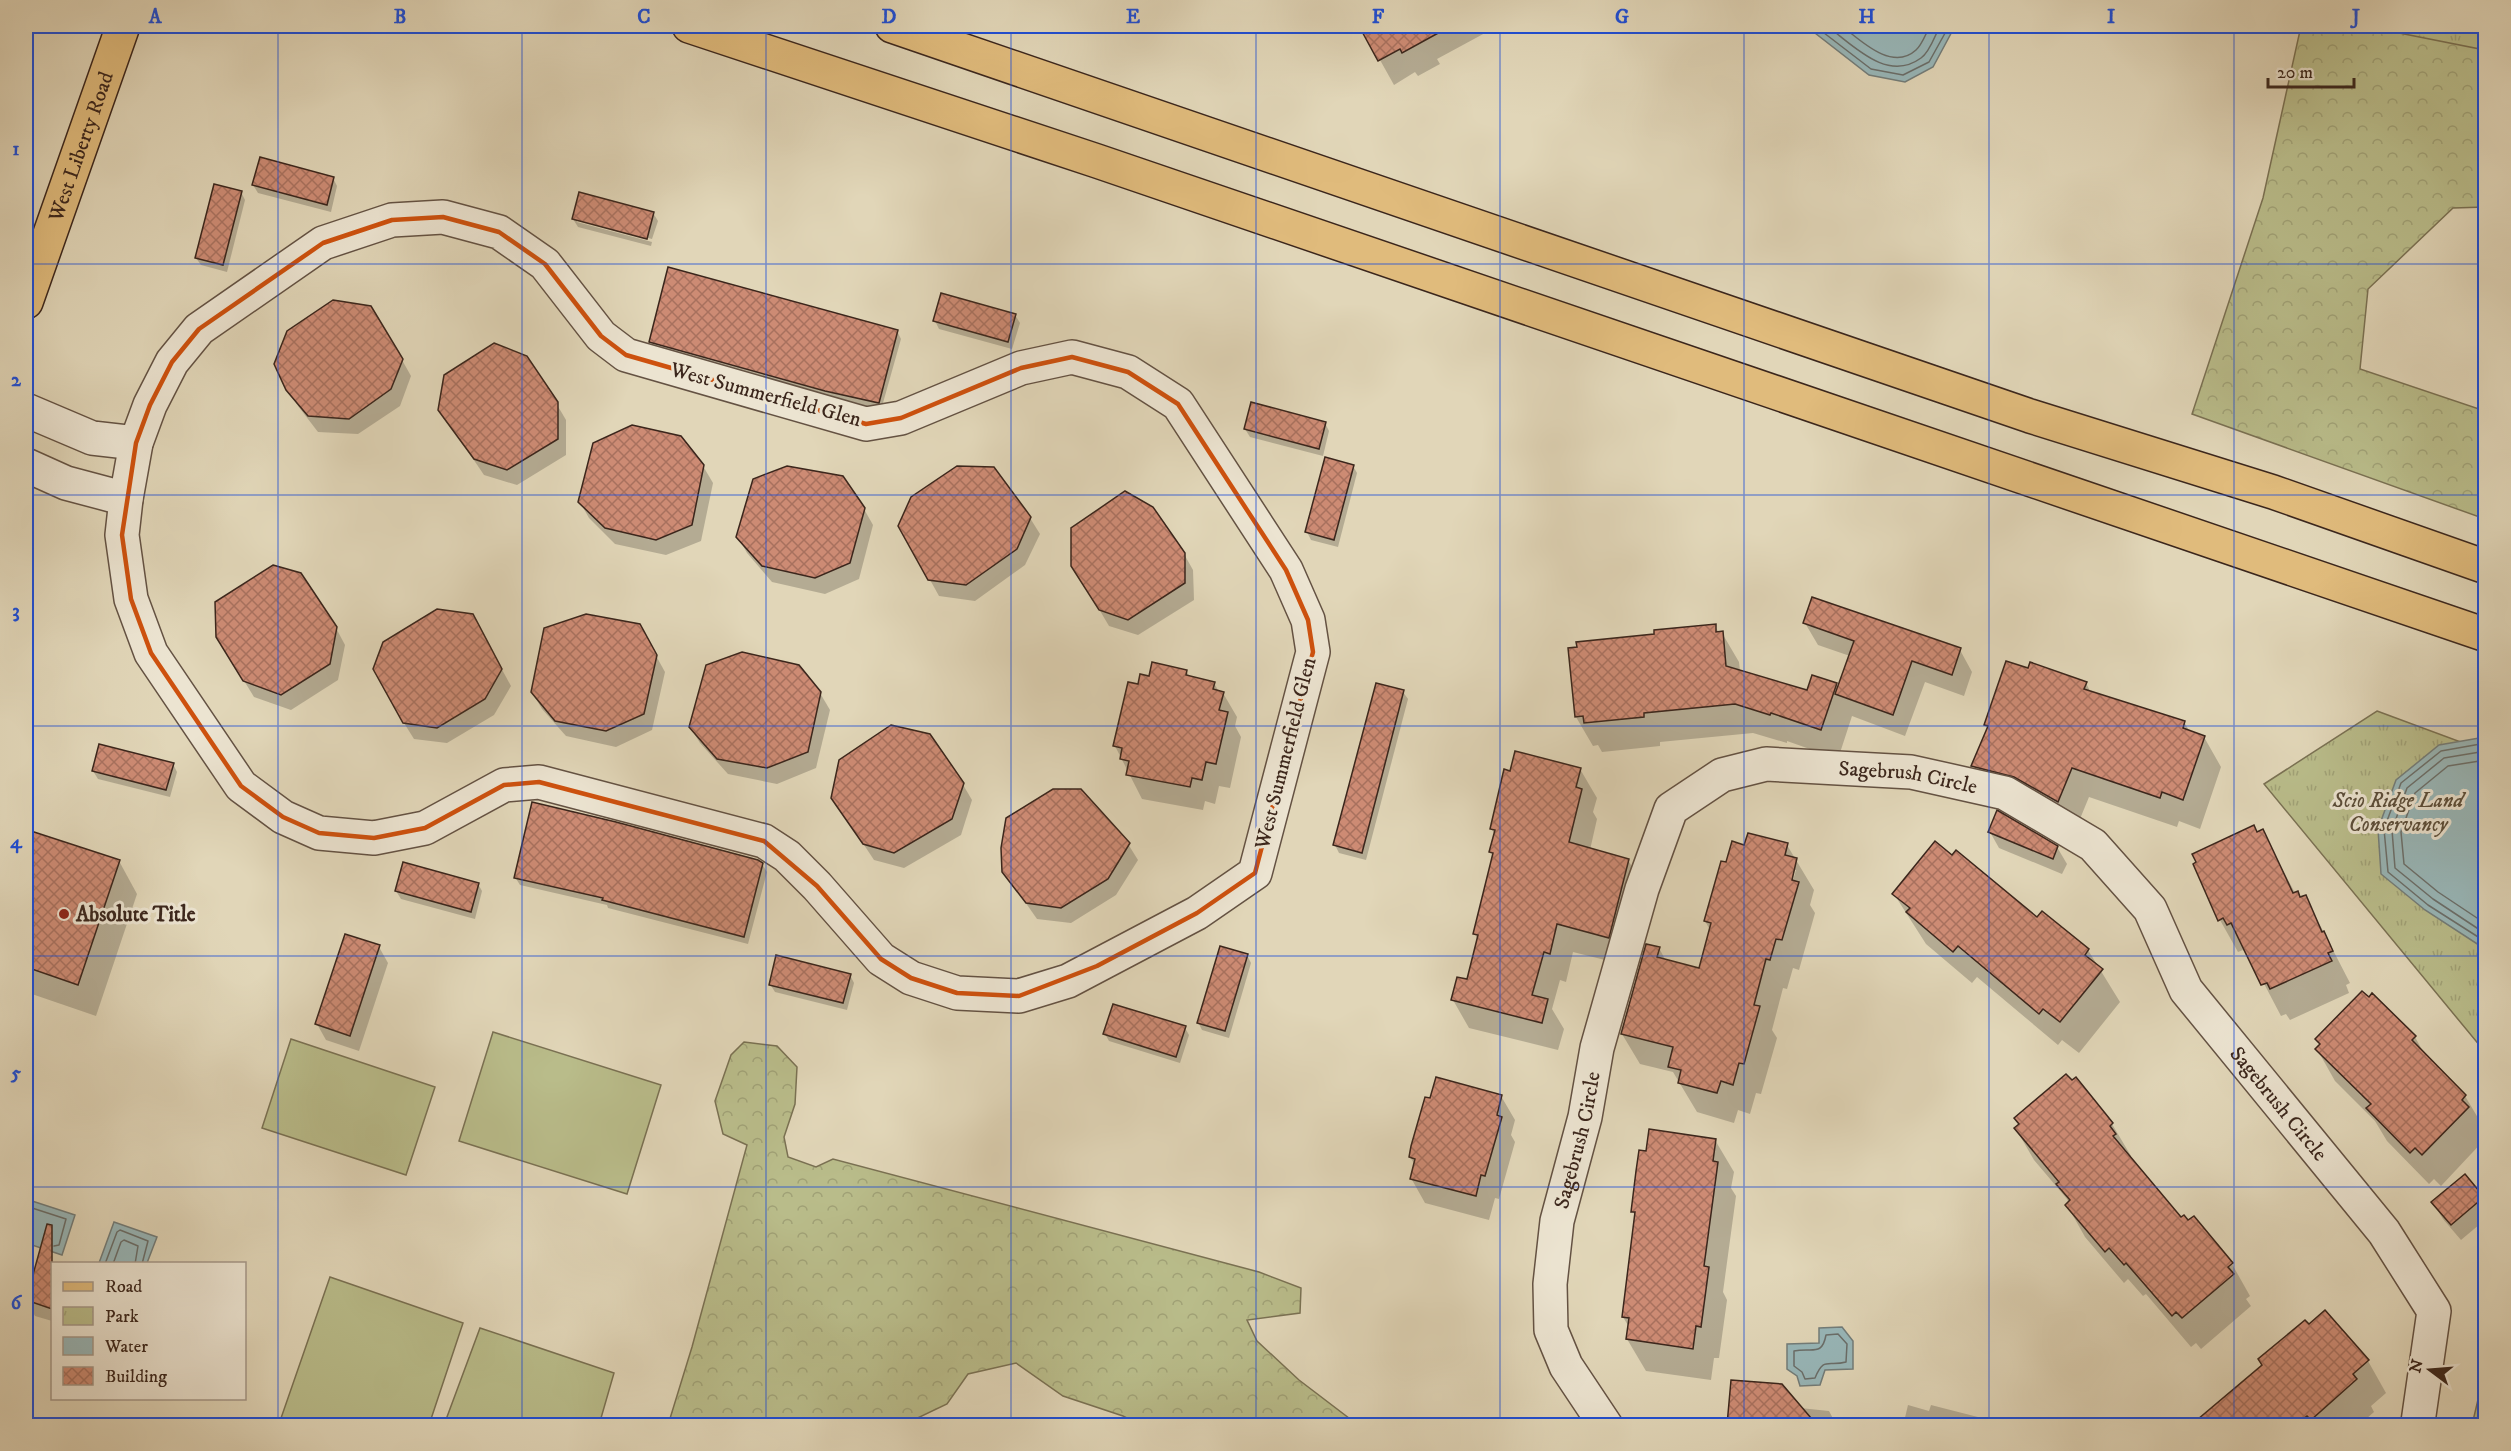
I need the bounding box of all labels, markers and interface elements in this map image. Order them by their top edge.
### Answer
text: A [148,5,163,30]
text: B [394,5,406,30]
text: C [637,5,651,30]
text: D [882,5,897,30]
text: E [1126,5,1140,30]
text: F [1372,5,1385,30]
text: G [1615,5,1629,30]
text: H [1859,5,1876,30]
text: I [2107,5,2115,30]
text: J [2350,5,2360,30]
scale bar [2268,51,2354,89]
text: 20 m [2277,62,2313,84]
street label: West Liberty Road [43,68,120,226]
text: 1 [12,137,20,162]
street label: West Summerfield Glen [666,357,864,433]
text: 2 [11,368,22,393]
text: 3 [12,599,20,624]
street label: West Summerfield Glen [1249,655,1322,853]
street label: Sagebrush Circle [1838,756,1980,800]
park label: Scio Ridge Land Conservancy [2332,788,2466,838]
text: 4 [10,830,23,855]
place label: Absolute Title [75,902,196,928]
marker: Absolute Title [57,907,71,921]
street label: Sagebrush Circle [2224,1042,2333,1167]
text: 5 [10,1061,21,1086]
street label: Sagebrush Circle [1549,1069,1607,1212]
legend [51,1262,246,1400]
text: Road [105,1276,142,1298]
text: 6 [11,1291,23,1316]
text: Park [105,1306,139,1328]
text: Water [104,1336,148,1358]
north arrow [2400,1340,2460,1400]
text: N [2405,1357,2428,1375]
text: Building [105,1366,167,1388]

